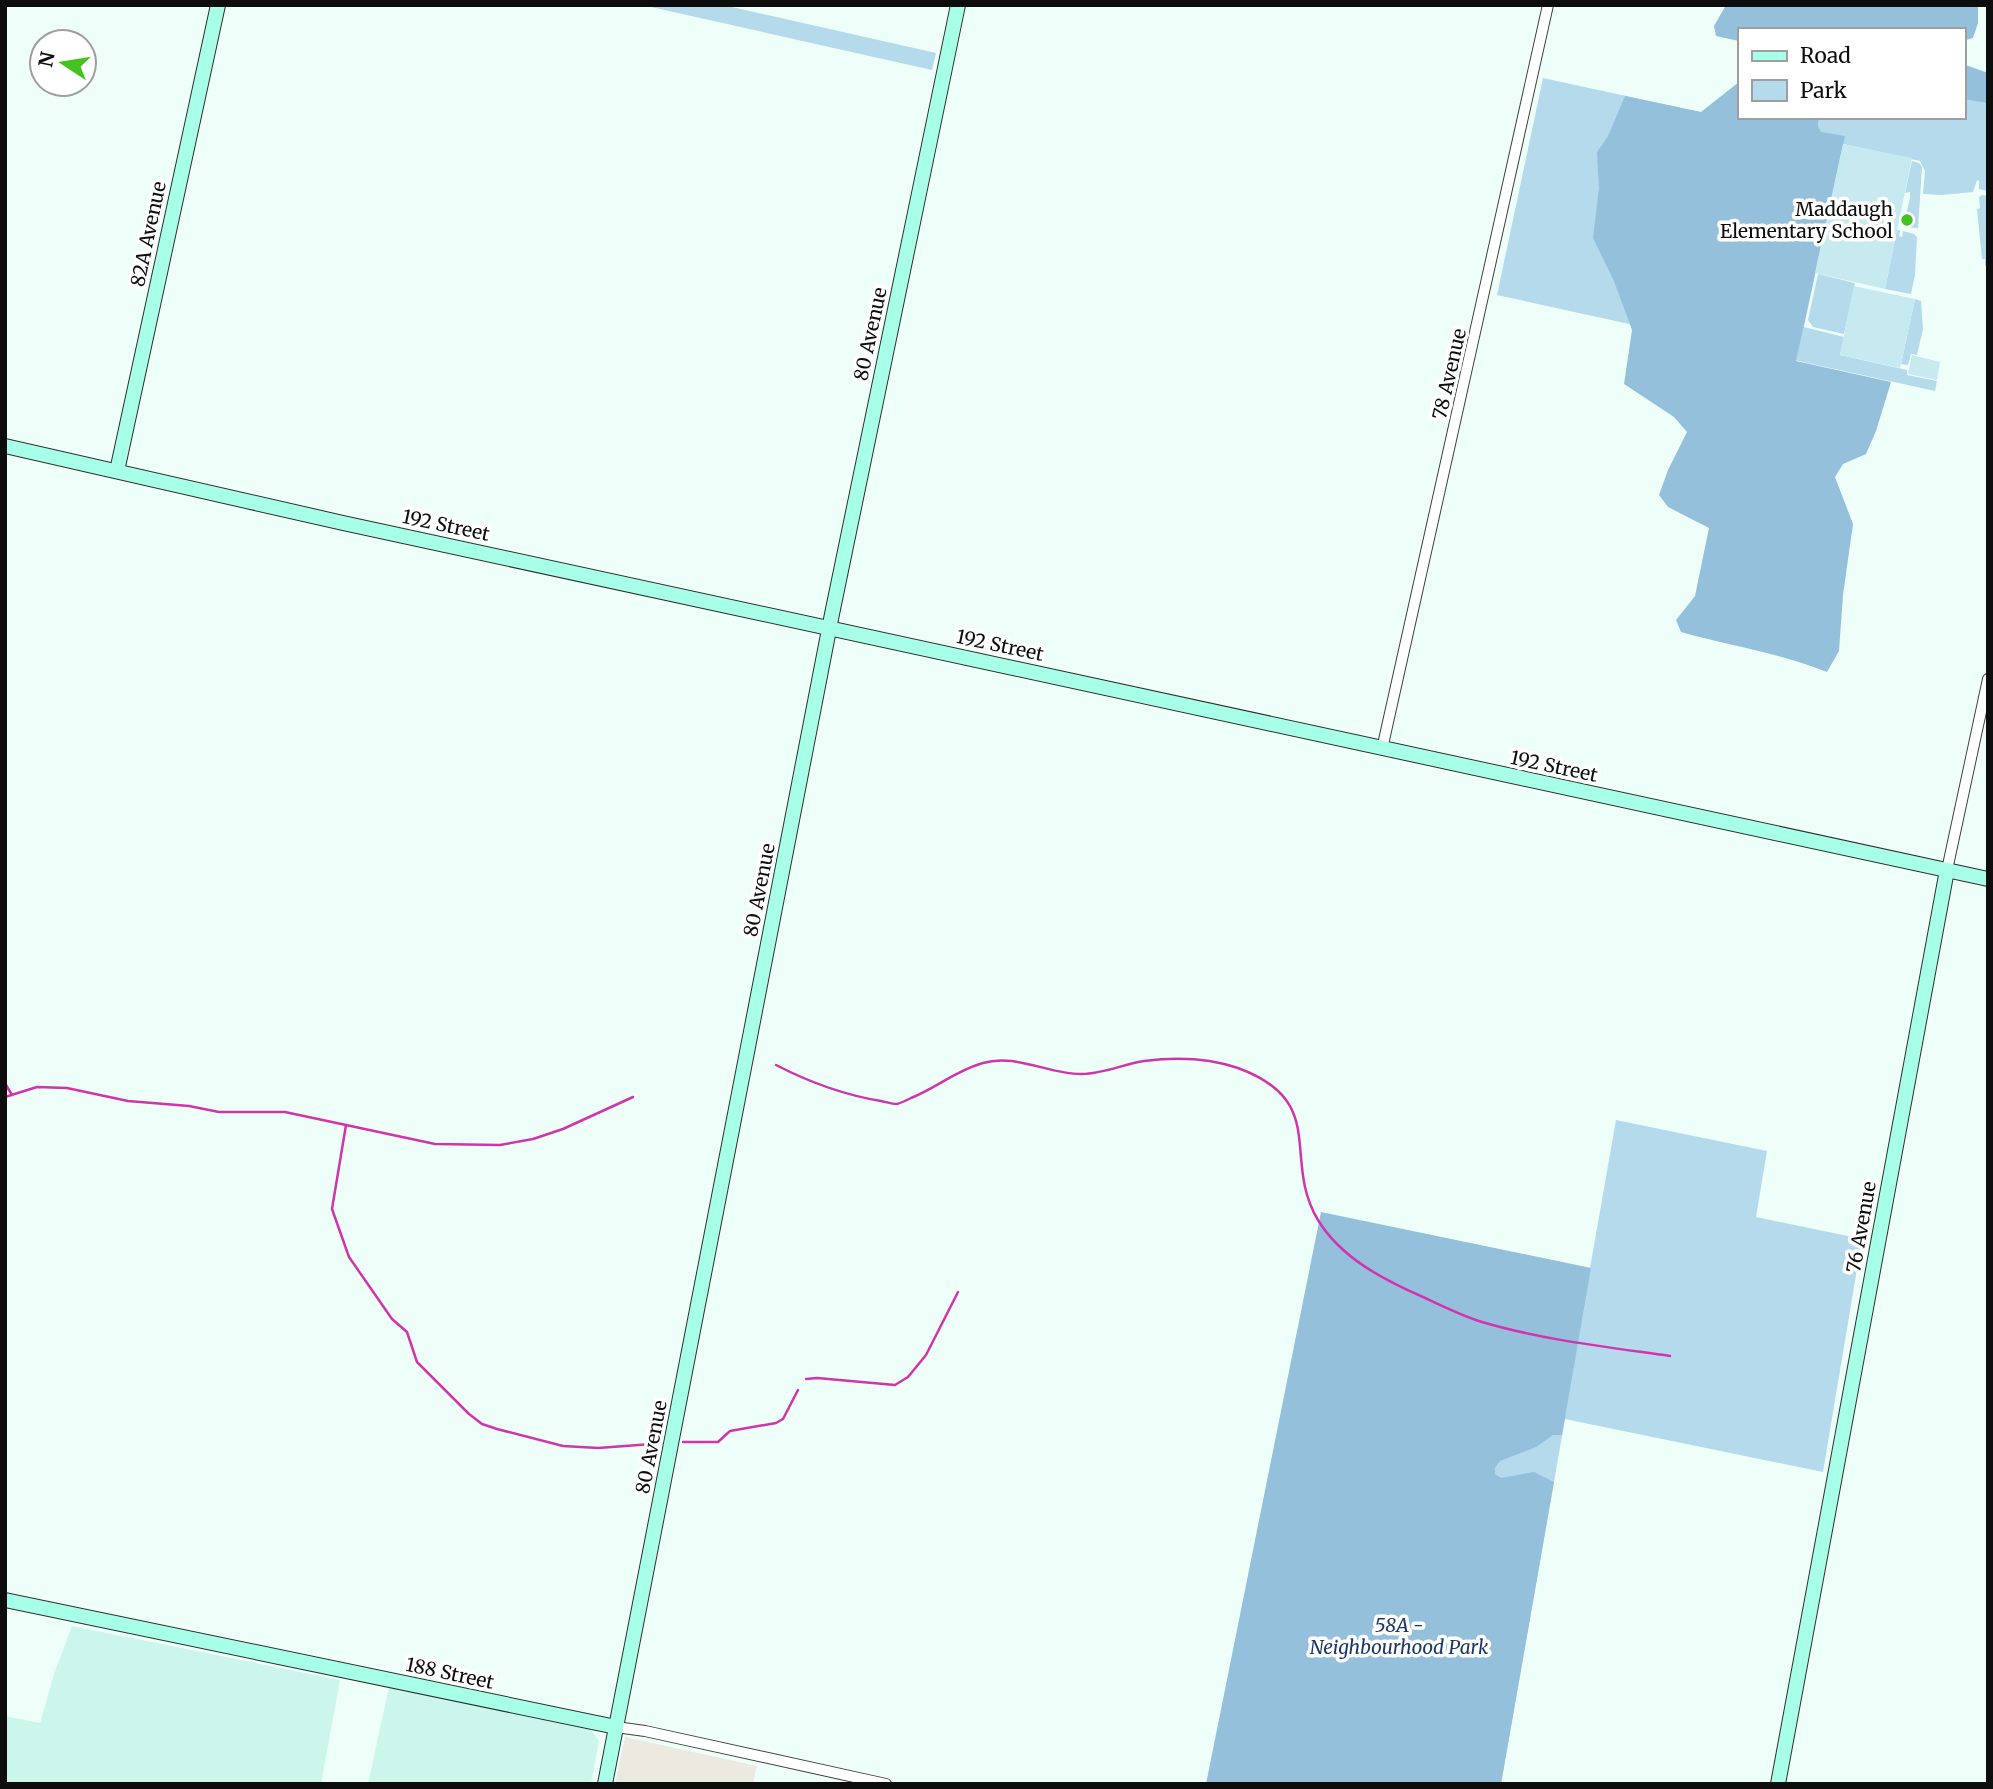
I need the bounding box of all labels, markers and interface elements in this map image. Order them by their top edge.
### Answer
north arrow [28,28,98,98]
legend [1738,28,1965,119]
text: Road [1800,42,1851,69]
text: N [33,50,60,69]
text: Park [1800,77,1847,104]
street label: 82A Avenue [125,179,171,289]
place label: Maddaugh Elementary School [1720,197,1893,243]
marker: Maddaugh Elementary School [1899,212,1915,228]
street label: 80 Avenue [848,285,892,383]
street label: 78 Avenue [1427,326,1471,422]
street label: 192 Street [400,504,492,546]
street label: 192 Street [954,624,1046,666]
street label: 192 Street [1508,745,1600,787]
street label: 80 Avenue [738,841,780,939]
street label: 76 Avenue [1841,1179,1881,1275]
street label: 80 Avenue [630,1398,672,1496]
park label: 58A - Neighbourhood Park [1310,1613,1489,1659]
street label: 188 Street [404,1652,497,1694]

